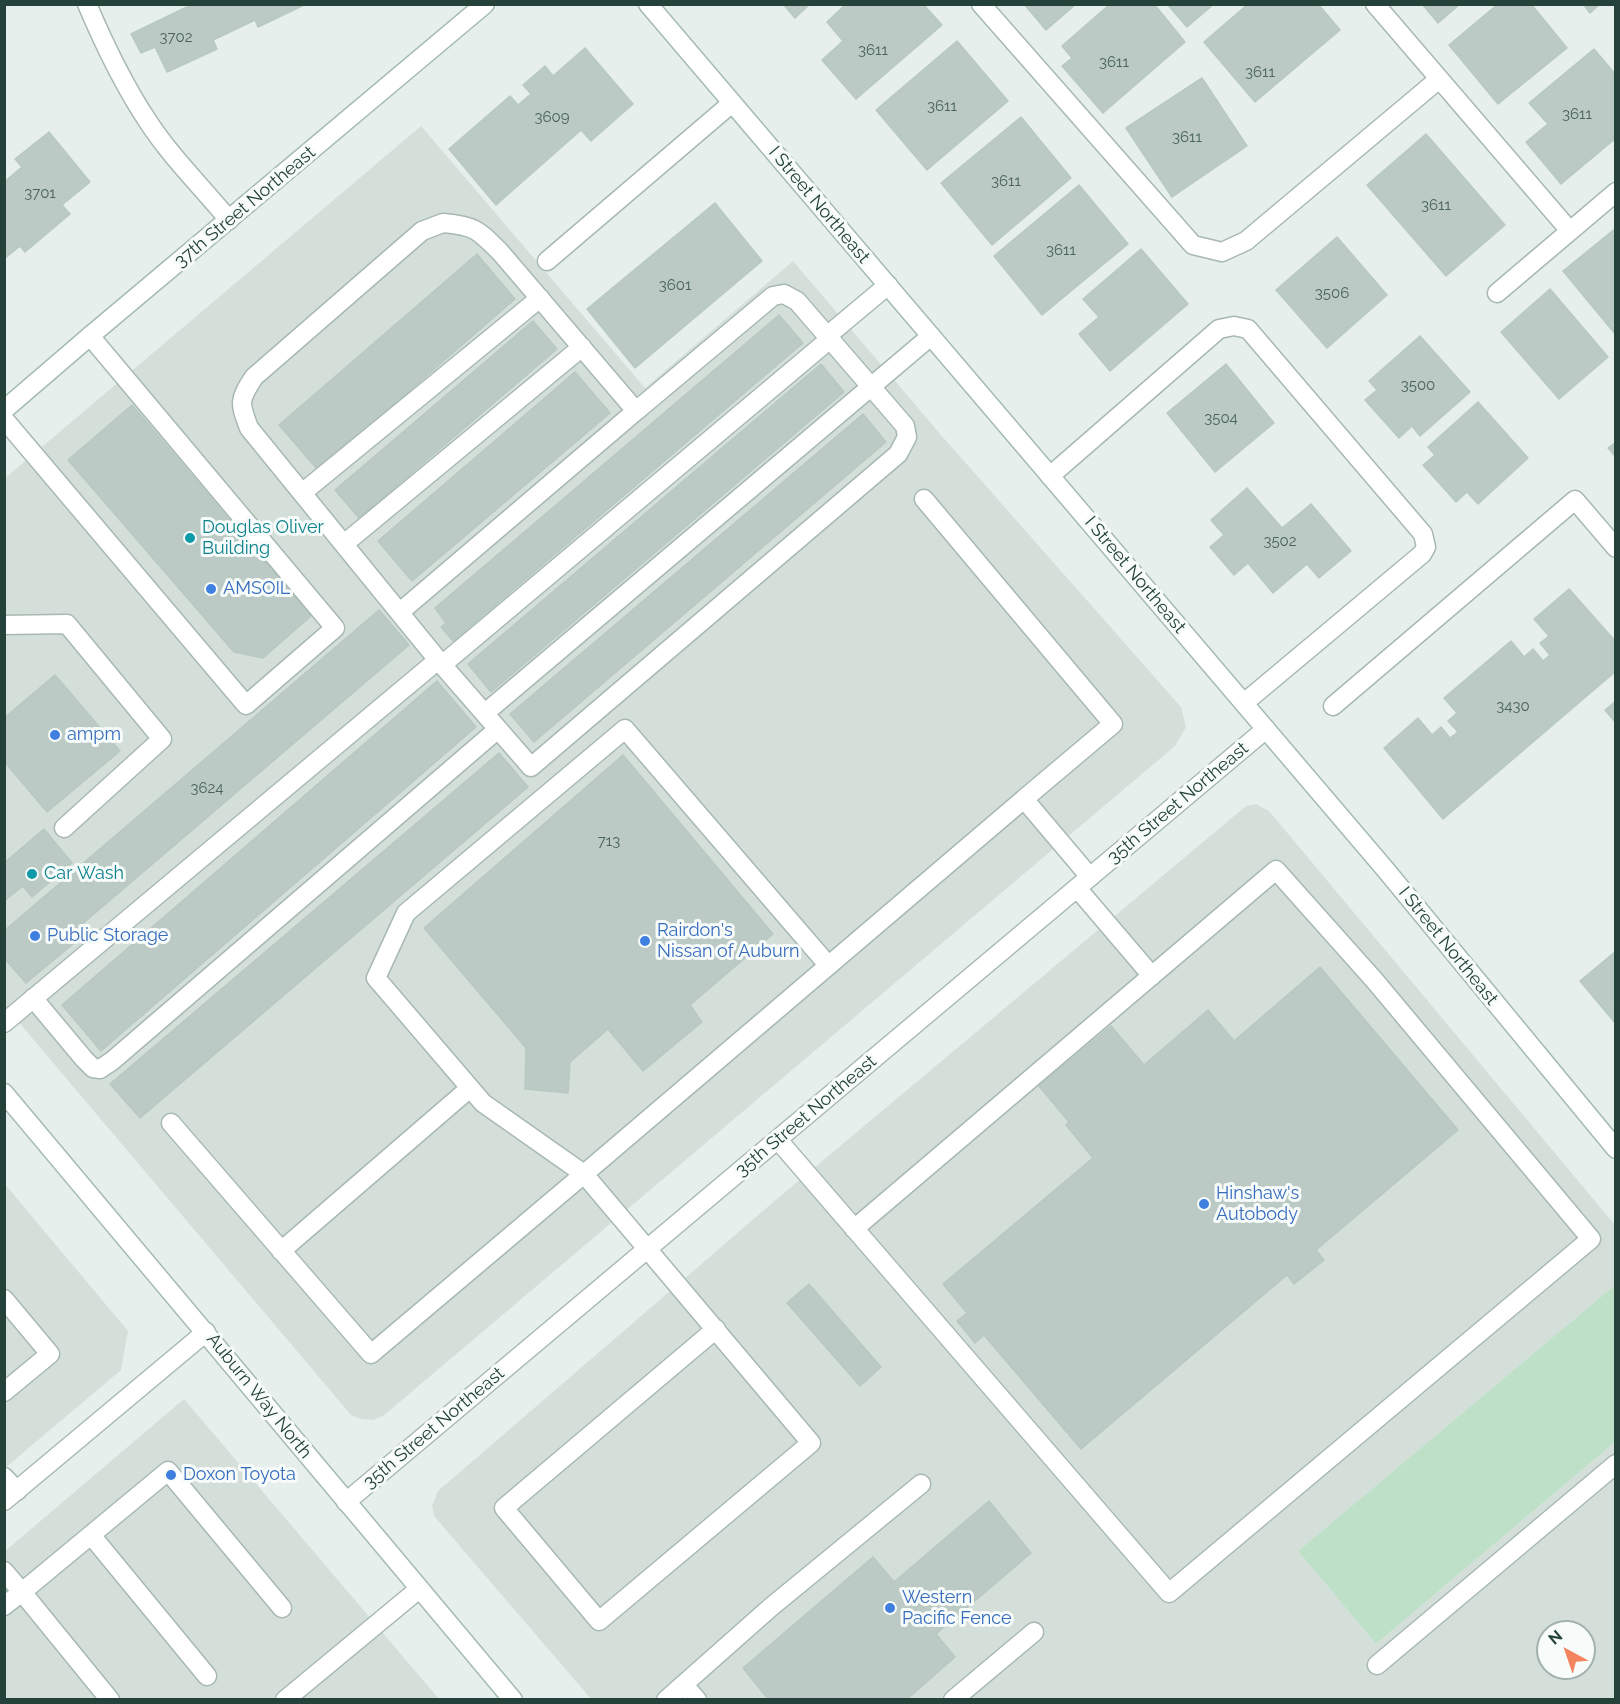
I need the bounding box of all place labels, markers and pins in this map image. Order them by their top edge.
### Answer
place label: Douglas Oliver Building [202,517,324,560]
marker: Douglas Oliver Building [183,531,197,545]
place label: AMSOIL [223,578,290,600]
marker: AMSOIL [204,582,218,596]
place label: ampm [67,724,121,746]
marker: ampm [48,728,62,742]
place label: Car Wash [44,863,124,885]
marker: Car Wash [25,867,39,881]
place label: Rairdon's Nissan of Auburn [657,920,799,962]
place label: Public Storage [47,925,168,947]
marker: Public Storage [28,929,42,943]
marker: Rairdon's Nissan of Auburn [638,934,652,948]
place label: Hinshaw's Autobody [1216,1183,1299,1226]
marker: Hinshaw's Autobody [1197,1197,1211,1211]
place label: Doxon Toyota [183,1464,296,1486]
marker: Doxon Toyota [164,1468,178,1482]
place label: Western Pacific Fence [902,1587,1012,1630]
marker: Western Pacific Fence [883,1601,897,1615]

